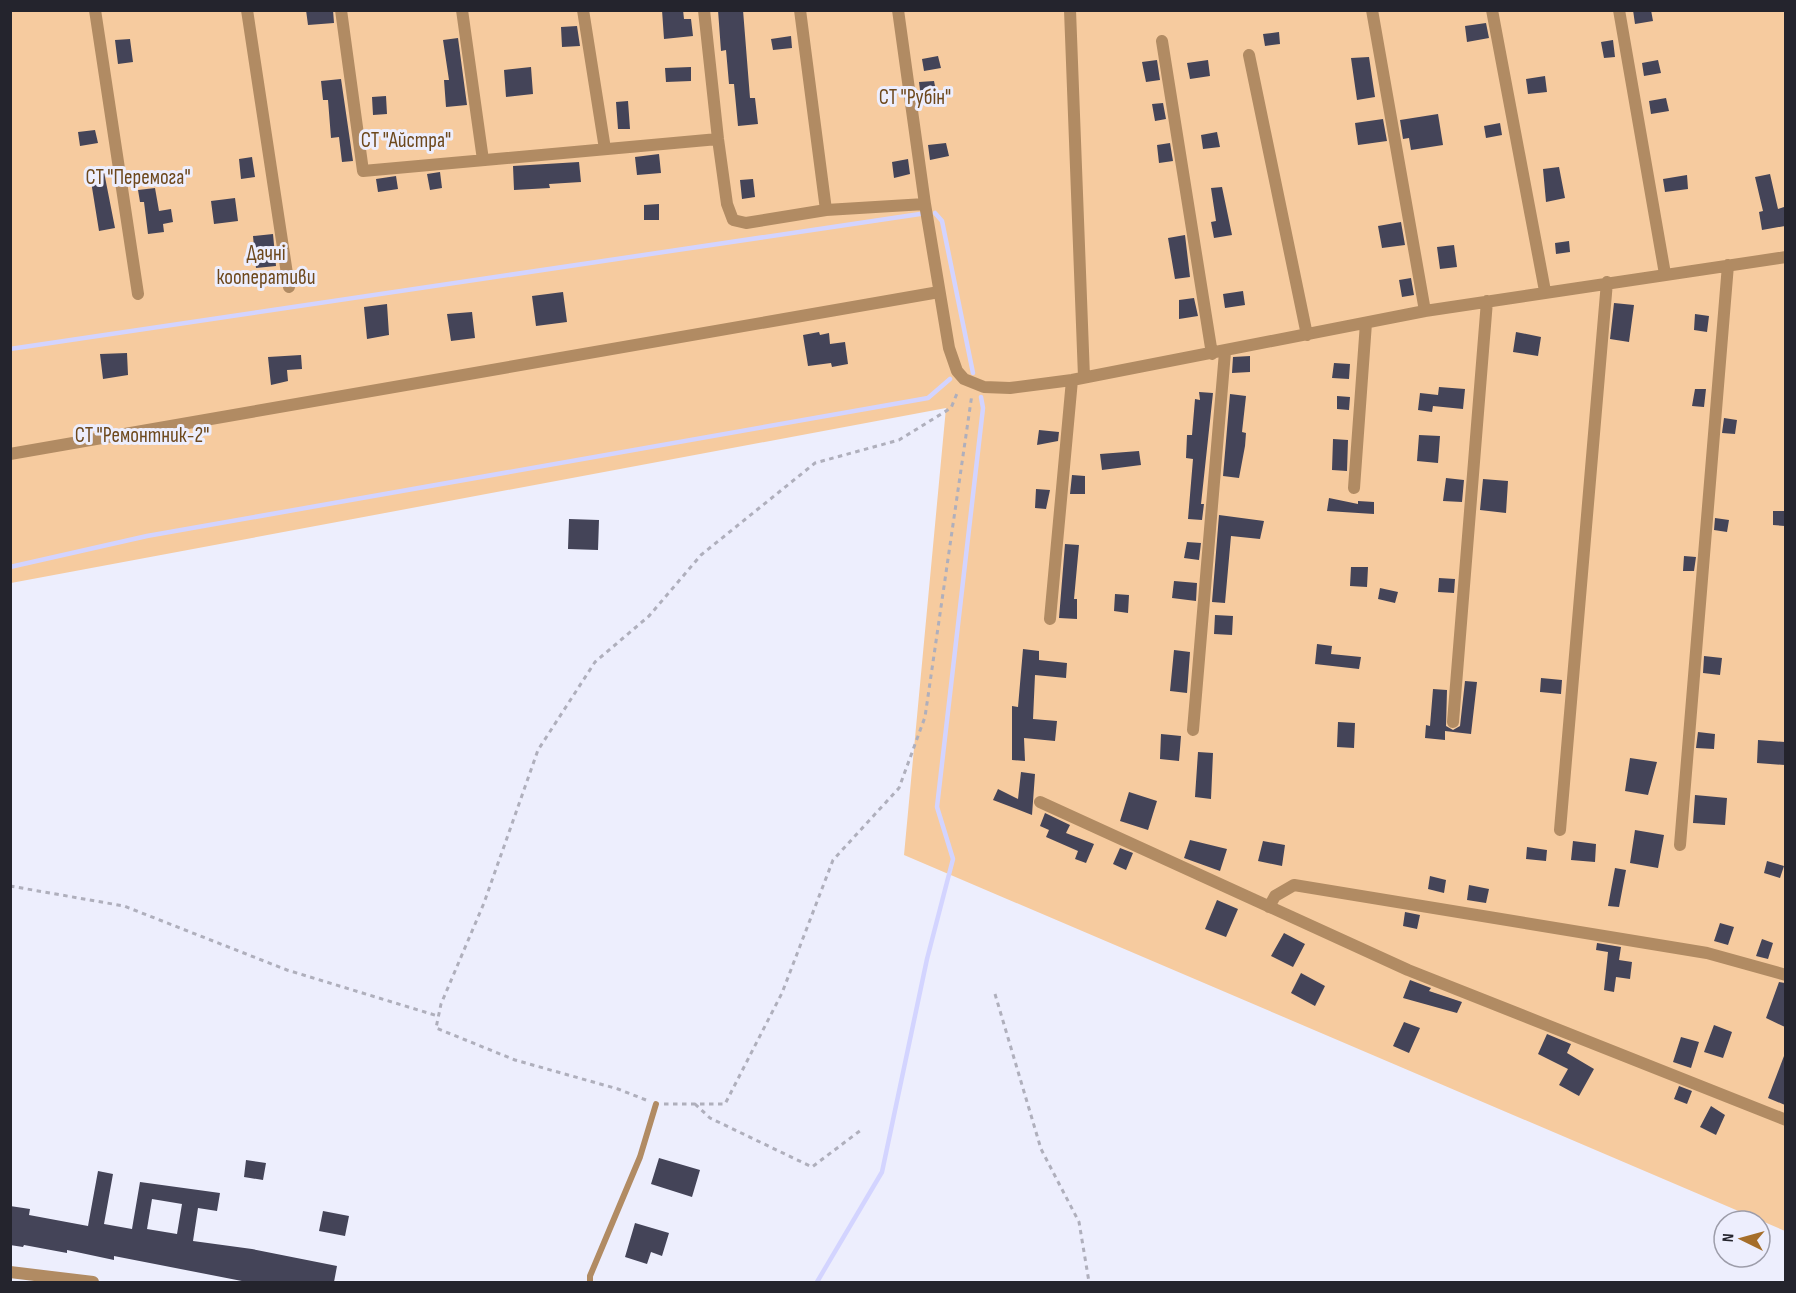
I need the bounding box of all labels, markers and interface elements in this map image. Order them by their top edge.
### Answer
park label: СТ "Рубін" [879,85,951,110]
park label: СТ "Айстра" [361,128,451,153]
park label: СТ "Перемога" [85,165,191,190]
park label: Дачні кооперативи [216,241,316,290]
park label: СТ "Ремонтник-2" [75,423,209,448]
north arrow [1712,1209,1772,1269]
text: N [1719,1233,1738,1243]

